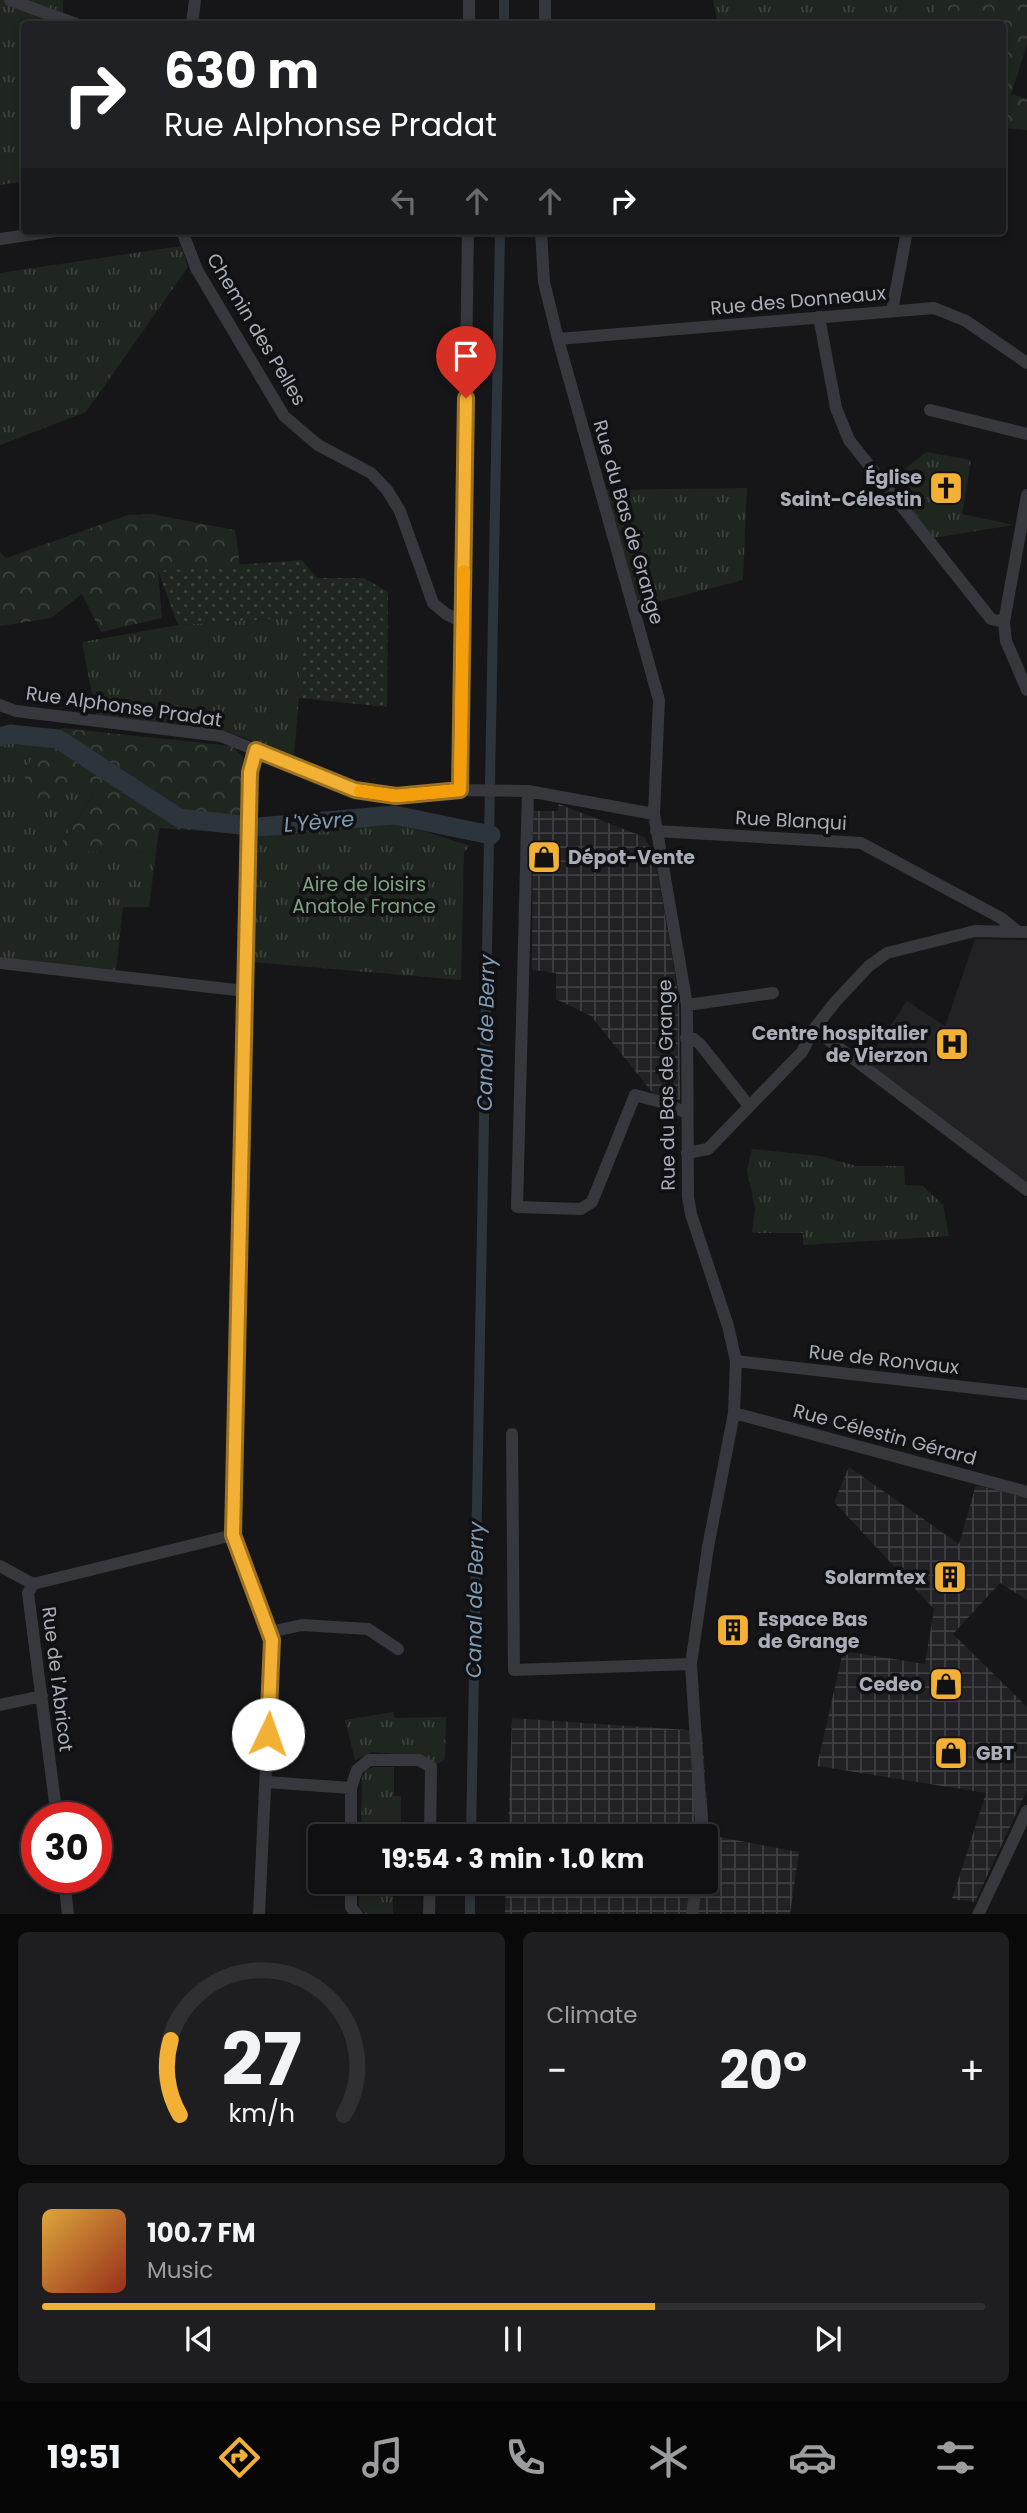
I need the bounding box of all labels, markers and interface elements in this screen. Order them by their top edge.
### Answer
text: 630 m [164,37,319,105]
icon: right [49,49,140,140]
text: Rue Alphonse Pradat [164,102,497,147]
icon: left [385,182,423,220]
icon: ahead [458,182,496,220]
icon: ahead [531,182,569,220]
icon: right [604,182,642,220]
street label: Chemin des Pelles [200,248,313,411]
street label: Rue des Donneaux [709,279,887,322]
pin [436,326,496,398]
icon: arrive [447,337,485,375]
street label: Rue du Bas de Grange [586,417,671,627]
place label: Église Saint-Célestin [780,464,922,513]
church icon: Église Saint-Célestin [927,469,965,507]
street label: Rue Alphonse Pradat [24,679,224,734]
water label: L'Yèvre [283,804,355,839]
street label: Rue Blanqui [735,804,847,837]
shop icon: Dépot-Vente [525,838,563,876]
place label: Dépot-Vente [568,844,695,871]
park label: Aire de loisirs Anatole France [292,871,436,920]
water label: Canal de Berry [470,953,501,1111]
street label: Rue du Bas de Grange [651,979,682,1191]
place label: Centre hospitalier de Vierzon [752,1020,928,1069]
hospital icon: Centre hospitalier de Vierzon [933,1025,971,1063]
street label: Rue de Ronvaux [807,1338,960,1381]
street label: Rue Célestin Gérard [790,1397,979,1472]
water label: Canal de Berry [459,1520,490,1678]
building icon: Solarmtex [931,1558,969,1596]
place label: Solarmtex [825,1564,927,1591]
street label: Rue de l'Abricot [35,1605,80,1753]
place label: Espace Bas de Grange [758,1606,868,1655]
building icon: Espace Bas de Grange [714,1611,752,1649]
shop icon: Cedeo [927,1665,965,1703]
place label: Cedeo [859,1671,922,1698]
position arrow [231,1697,305,1771]
shop icon: GBT [932,1734,970,1772]
place label: GBT [976,1740,1014,1767]
speed limit sign: 30 [21,1802,112,1893]
text: 19:54 · 3 min · 1.0 km [382,1841,644,1877]
text: Climate [547,1999,637,2031]
text: 27 [221,2009,302,2110]
text: 20° [719,2034,807,2107]
text: − [547,2044,567,2097]
text: + [959,2044,985,2097]
text: km/h [228,2095,295,2130]
text: 100.7 FM [147,2215,256,2251]
text: Music [147,2254,213,2286]
icon: previous [180,2320,218,2358]
icon: pause [494,2320,532,2358]
icon: next [809,2320,847,2358]
icon: directions [215,2433,264,2482]
icon: music [358,2433,407,2482]
icon: phone [501,2433,550,2482]
icon: climate [644,2433,693,2482]
icon: car [788,2433,837,2482]
icon: filters [931,2433,980,2482]
text: 19:51 [47,2434,121,2479]

